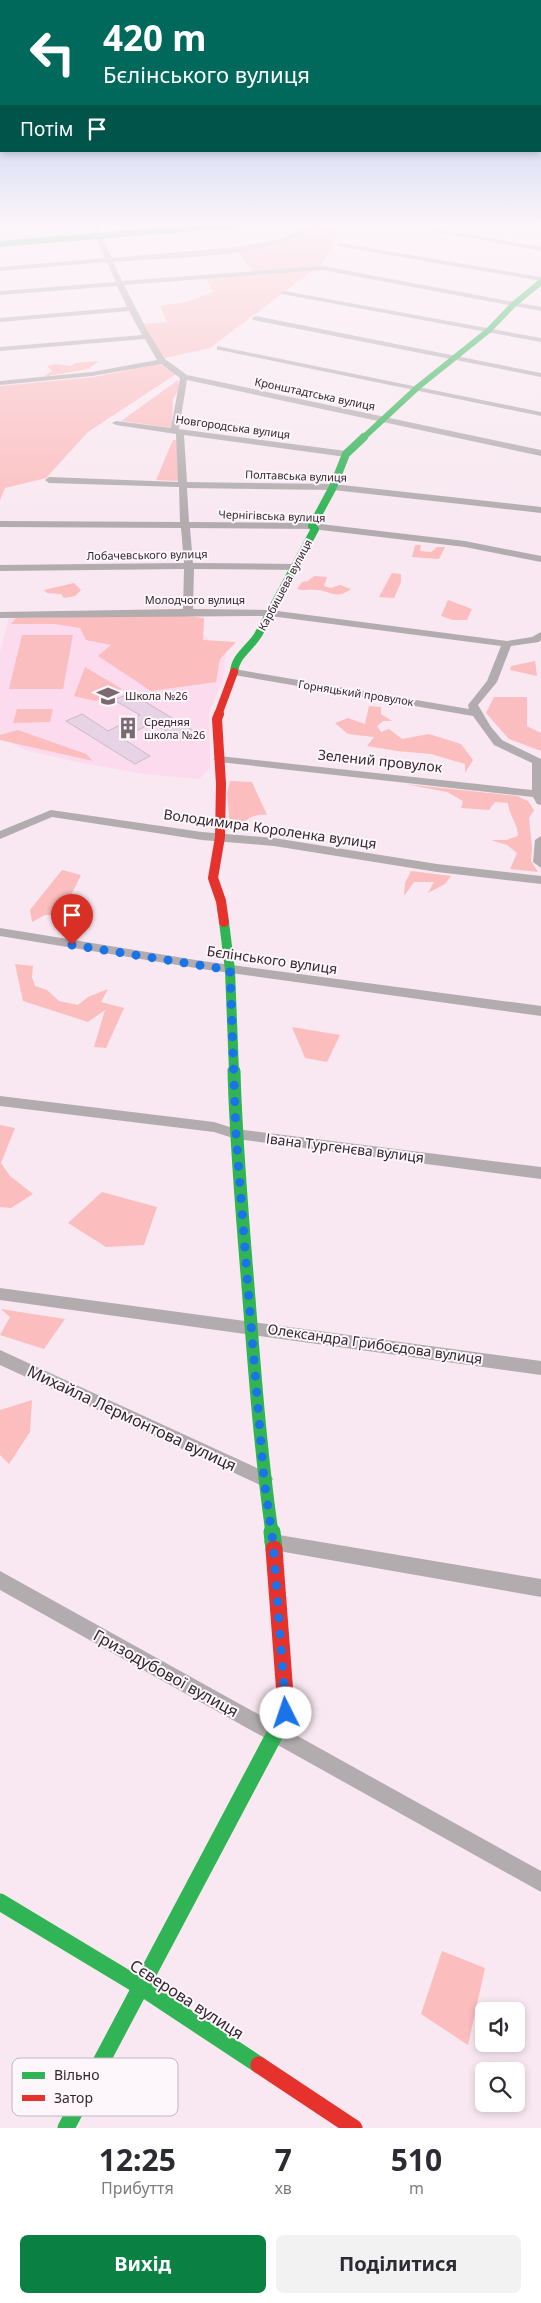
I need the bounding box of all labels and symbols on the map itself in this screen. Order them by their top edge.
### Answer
street label: Кронштадтська вулиця [253,373,377,414]
street label: Новгородська вулиця [175,411,291,442]
street label: Полтавська вулиця [245,466,347,485]
street label: Чернігівська вулиця [218,506,326,525]
street label: Карбишева вулиця [254,536,315,633]
street label: Лобачевського вулиця [86,546,208,563]
street label: Молодчого вулиця [145,592,245,607]
street label: Горняцький провулок [297,676,415,709]
school or university icon: Школа №26 [95,683,121,709]
place label: Школа №26 [125,688,188,703]
place label: Средняя школа №26 [144,714,205,742]
building icon: Средняя школа №26 [115,715,141,741]
street label: Зелений провулок [317,745,444,777]
street label: Володимира Короленка вулиця [162,804,378,853]
pin [51,894,93,945]
street label: Бєлінського вулиця [206,941,339,978]
street label: Івана Тургенєва вулиця [265,1128,425,1167]
street label: Олександра Грибоєдова вулиця [266,1319,484,1368]
street label: Михайла Лермонтова вулиця [24,1360,240,1476]
street label: Гризодубової вулиця [89,1624,243,1722]
position arrow [259,1686,311,1738]
street label: Сєверова вулиця [126,1954,248,2044]
legend [12,2058,178,2116]
text: Вільно [54,2065,99,2084]
text: Затор [54,2088,93,2107]

